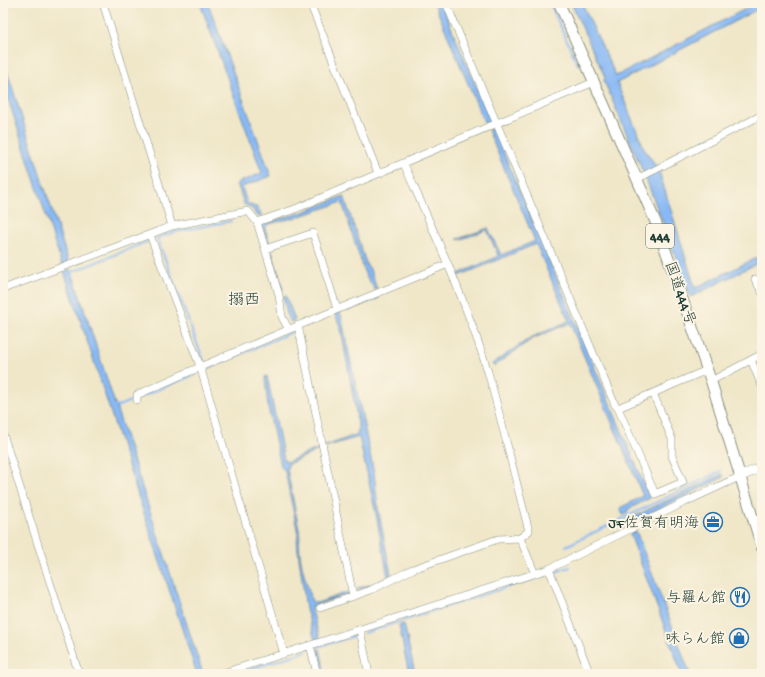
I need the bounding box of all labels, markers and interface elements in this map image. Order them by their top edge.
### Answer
road number: 444 [646,224,674,248]
street label: 国道444号 [660,259,698,328]
district label: 搦西 [228,291,260,311]
office icon: JF佐賀有明海 [702,511,724,533]
place label: JF佐賀有明海 [608,514,699,533]
restaurant icon: 与羅ん館 [729,586,751,608]
place label: 与羅ん館 [666,590,726,608]
shop icon: 味らん館 [728,627,750,649]
place label: 味らん館 [665,630,725,649]

